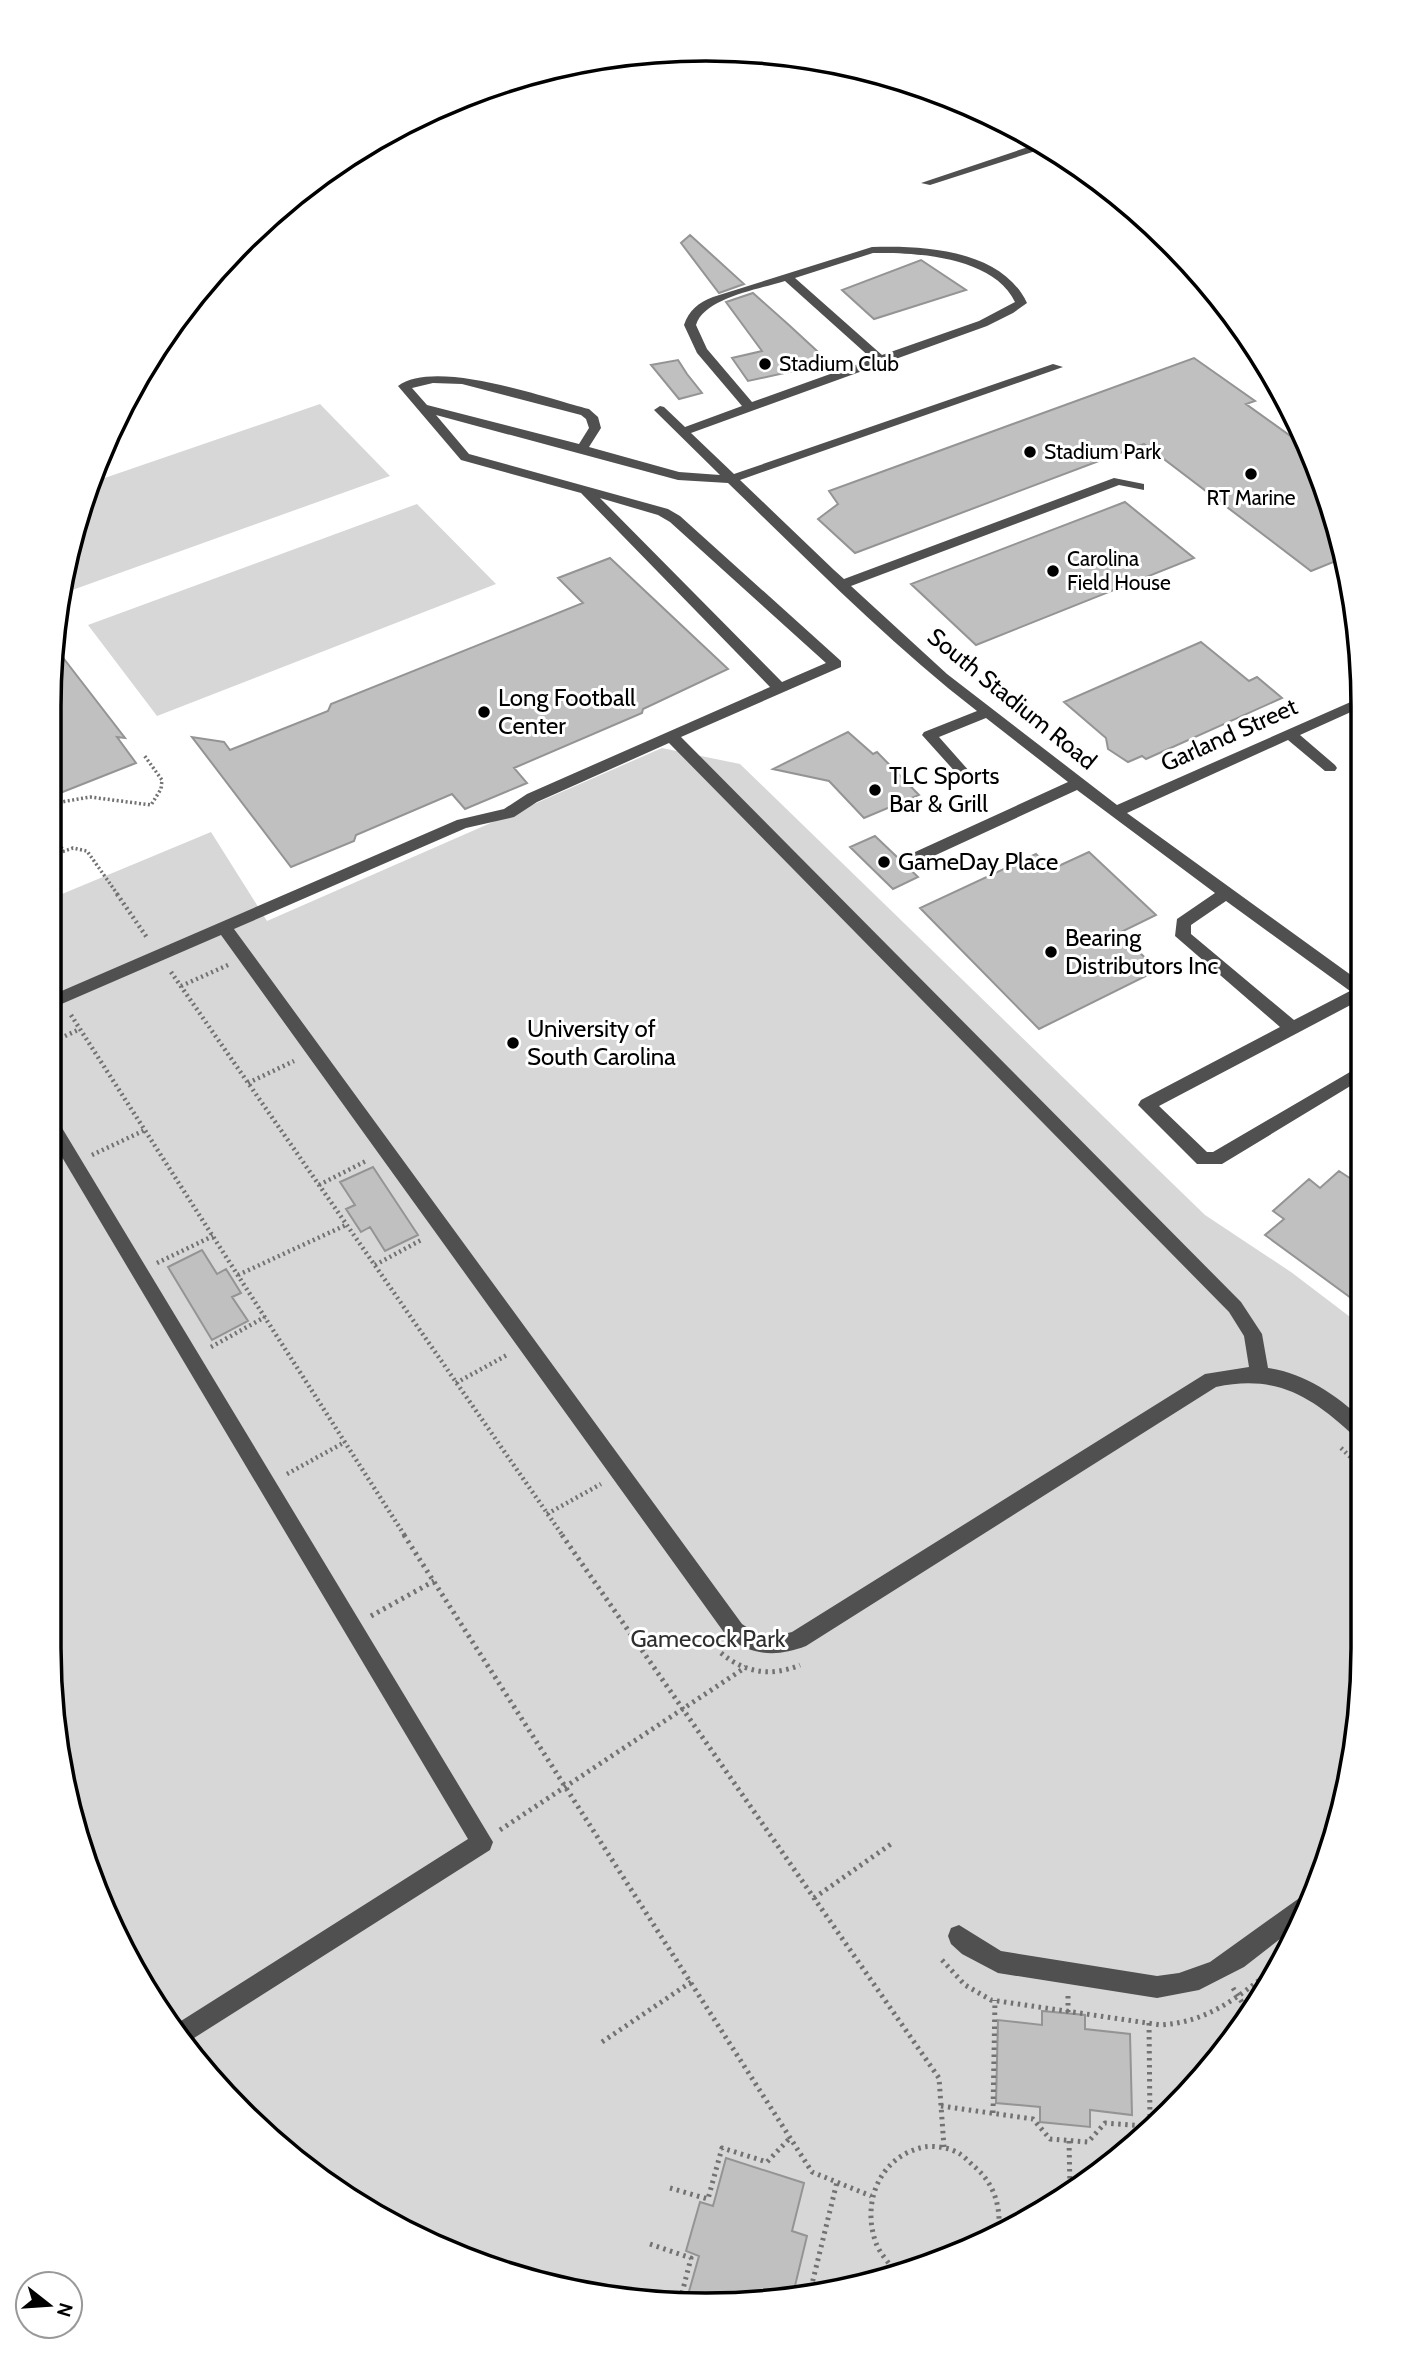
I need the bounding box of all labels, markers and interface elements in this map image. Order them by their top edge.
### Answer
place label: Stadium Club [779,351,899,376]
marker: Stadium Club [757,356,773,372]
place label: Stadium Park [1044,439,1162,464]
marker: Stadium Park [1022,444,1038,460]
marker: RT Marine [1243,466,1259,482]
place label: RT Marine [1207,485,1296,510]
place label: Carolina Field House [1067,546,1171,595]
marker: Carolina Field House [1045,563,1061,579]
street label: South Stadium Road [922,622,1103,776]
place label: Long Football Center [498,683,636,740]
street label: Garland Street [1156,692,1301,778]
marker: Long Football Center [476,704,492,720]
place label: TLC Sports Bar & Grill [889,761,1000,818]
marker: TLC Sports Bar & Grill [867,782,883,798]
place label: GameDay Place [898,847,1058,876]
marker: GameDay Place [876,854,892,870]
place label: Bearing Distributors Inc [1065,923,1218,980]
marker: Bearing Distributors Inc [1043,944,1059,960]
place label: University of South Carolina [527,1014,676,1071]
marker: University of South Carolina [505,1035,521,1051]
park label: Gamecock Park [630,1624,786,1653]
north arrow [14,2270,84,2340]
text: N [52,2300,78,2320]

